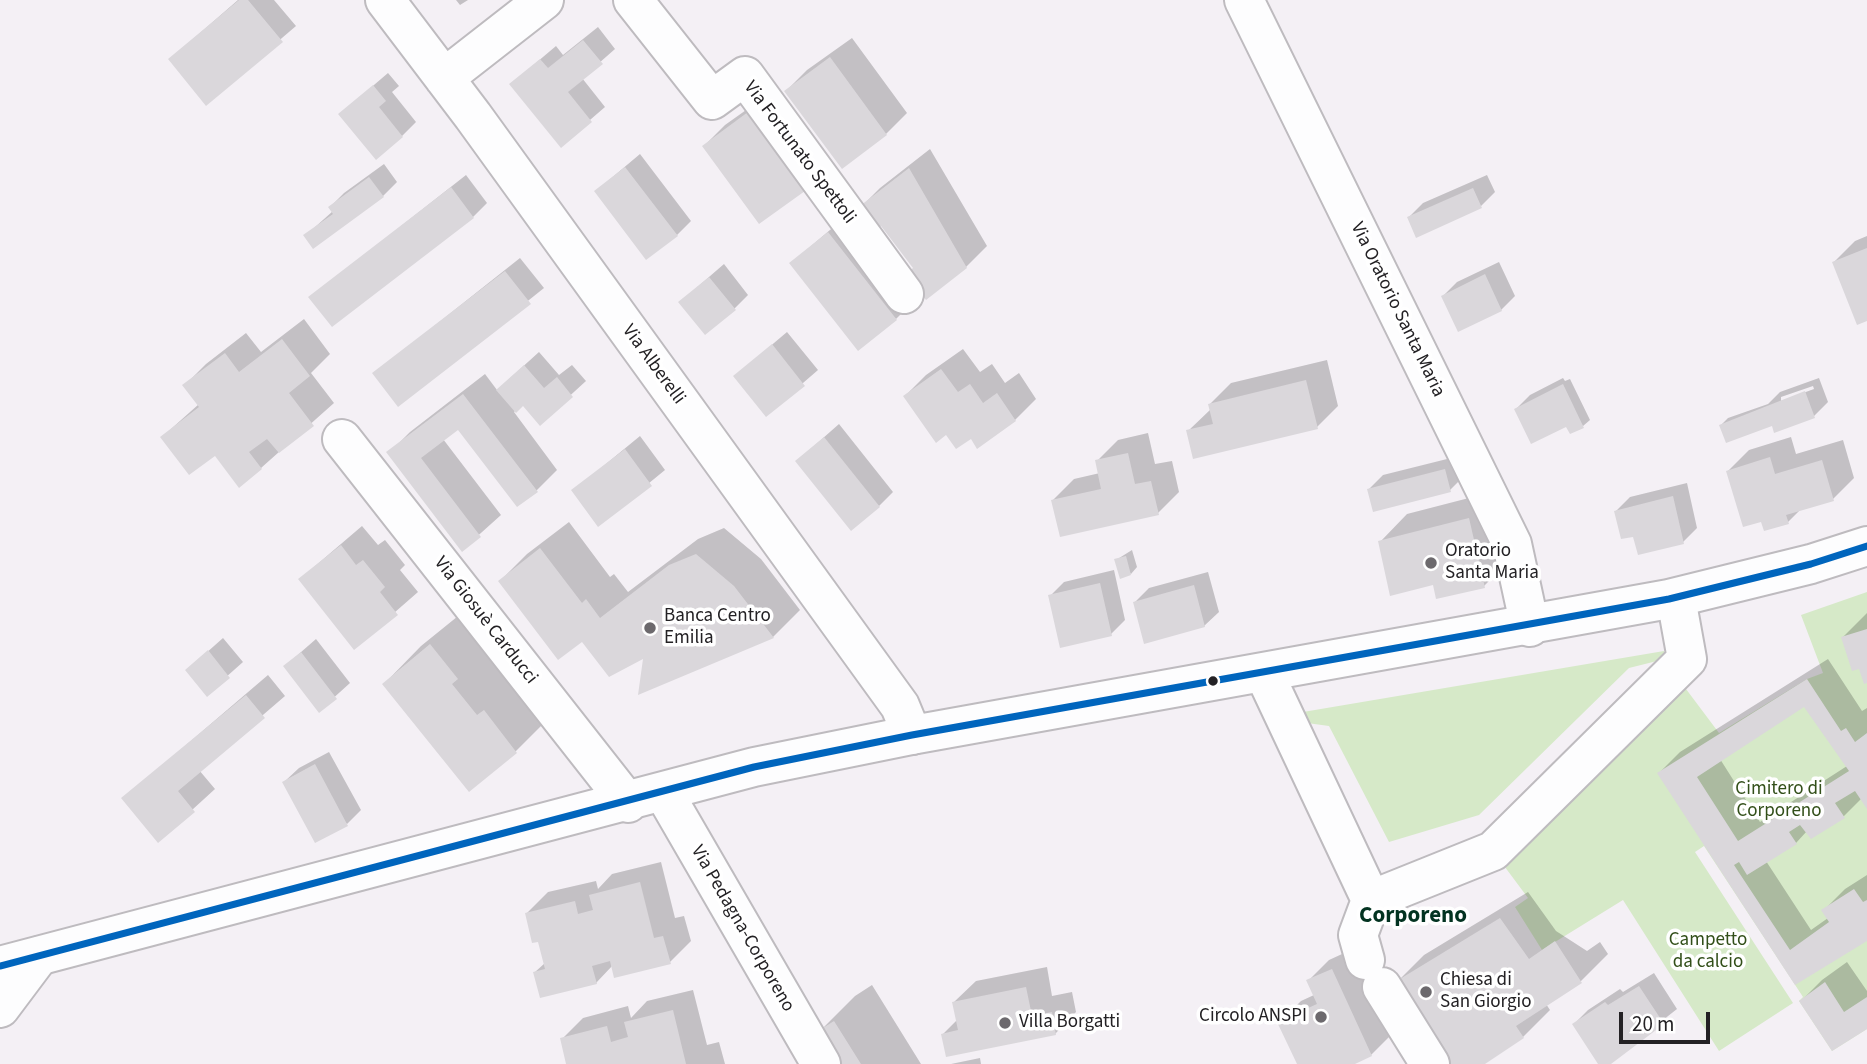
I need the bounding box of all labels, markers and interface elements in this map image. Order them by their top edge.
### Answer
street label: Via Fortunato Spettoli [738,77,860,229]
street label: Via Oratorio Santa Maria [1345,219,1449,401]
street label: Via Alberelli [616,321,690,409]
place label: Oratorio Santa Maria [1445,541,1539,585]
street label: Via Giosuè Carducci [428,553,542,689]
marker: Oratorio Santa Maria [1423,555,1439,571]
place label: Banca Centro Emilia [664,606,771,650]
marker: Banca Centro Emilia [642,620,658,636]
unlabelled marker [1206,674,1220,688]
park label: Cimitero di Corporeno [1735,779,1823,823]
street label: Via Pedagna-Corporeno [685,842,799,1016]
district label: Corporeno [1359,903,1467,931]
park label: Campetto da calcio [1669,930,1747,974]
place label: Chiesa di San Giorgio [1440,970,1532,1014]
marker: Chiesa di San Giorgio [1418,984,1434,1000]
scale bar [1622,998,1713,1042]
place label: Circolo ANSPI [1199,1006,1307,1028]
marker: Circolo ANSPI [1313,1009,1329,1025]
text: 20 m [1632,1009,1674,1039]
place label: Villa Borgatti [1019,1012,1120,1034]
marker: Villa Borgatti [997,1015,1013,1031]

